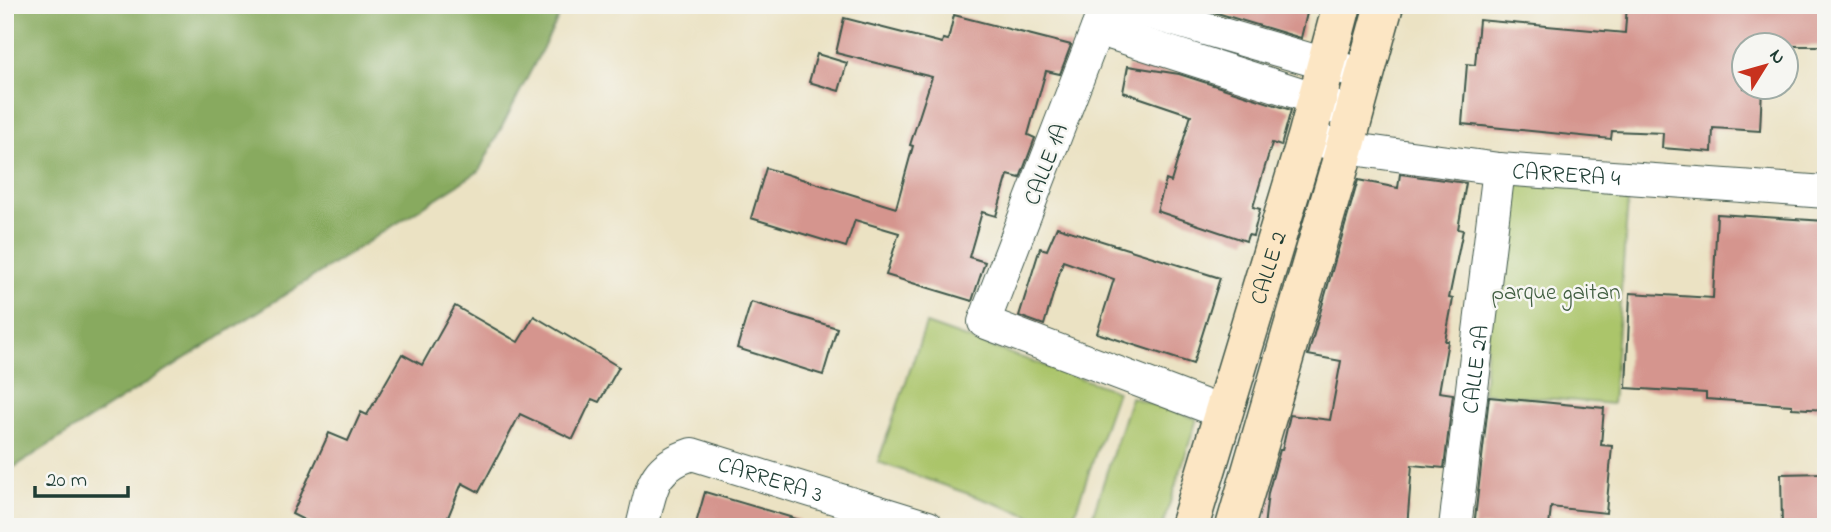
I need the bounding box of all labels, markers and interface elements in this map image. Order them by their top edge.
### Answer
north arrow [1730,32,1800,102]
text: N [1762,44,1791,71]
street label: CALLE 1A [1017,119,1078,210]
street label: CARRERA 4 [1511,156,1622,197]
street label: CALLE 2 [1243,228,1297,309]
park label: parque gaitan [1491,277,1621,311]
street label: CALLE 2A [1455,323,1499,416]
street label: CARRERA 3 [713,449,826,512]
scale bar [35,455,128,499]
text: 20 m [46,466,87,496]

